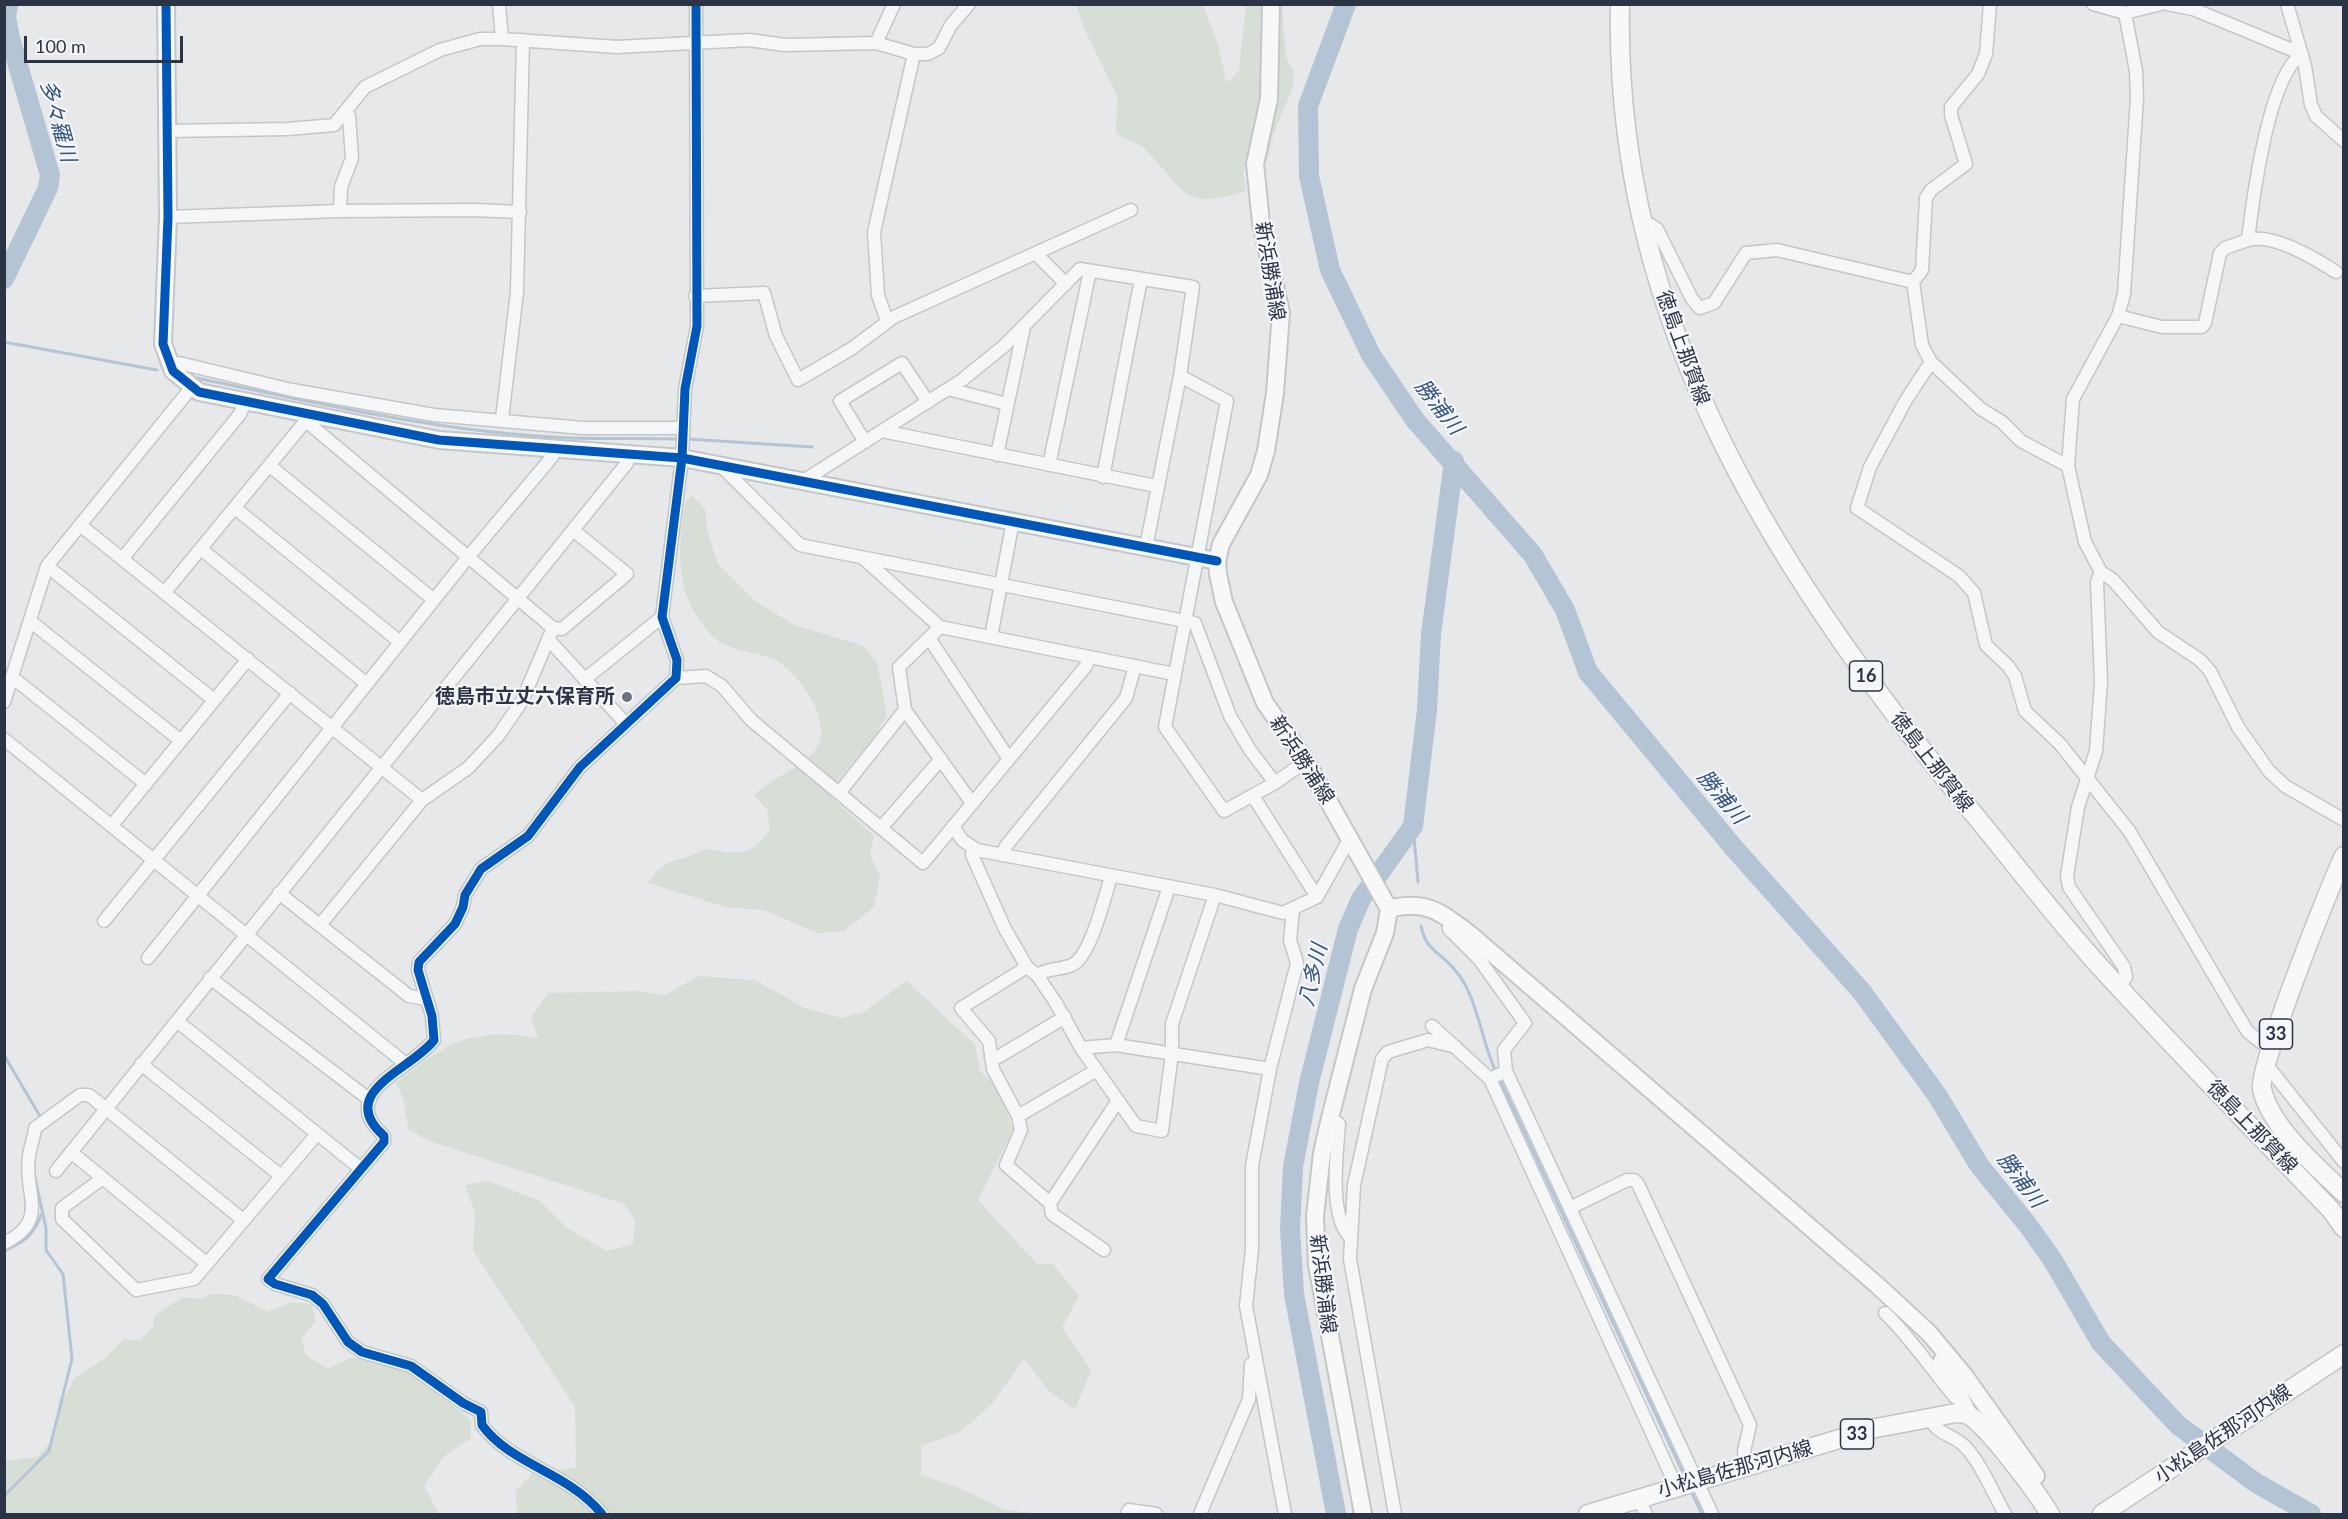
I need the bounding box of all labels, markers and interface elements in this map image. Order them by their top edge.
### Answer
scale bar [27,24,186,62]
text: 100 m [35,35,86,57]
water label: 多々羅川 [35,77,81,165]
street label: 新浜勝浦線 [1250,220,1290,322]
street label: 徳島上那賀線 [1651,288,1715,408]
water label: 勝浦川 [1410,374,1468,440]
road number: 16 [1850,661,1882,691]
place label: 徳島市立丈六保育所 [435,685,615,709]
marker: 徳島市立丈六保育所 [620,690,634,704]
street label: 徳島上那賀線 [1886,707,1978,817]
street label: 新浜勝浦線 [1265,712,1339,808]
water label: 勝浦川 [1692,765,1752,829]
water label: 八多川 [1294,941,1332,1009]
road number: 33 [2260,1019,2292,1049]
street label: 徳島上那賀線 [2202,1076,2302,1178]
water label: 勝浦川 [1992,1147,2050,1213]
street label: 新浜勝浦線 [1305,1233,1341,1335]
street label: 小松島佐那河内線 [2150,1379,2296,1489]
road number: 33 [1840,1419,1874,1449]
street label: 小松島佐那河内線 [1655,1435,1815,1503]

